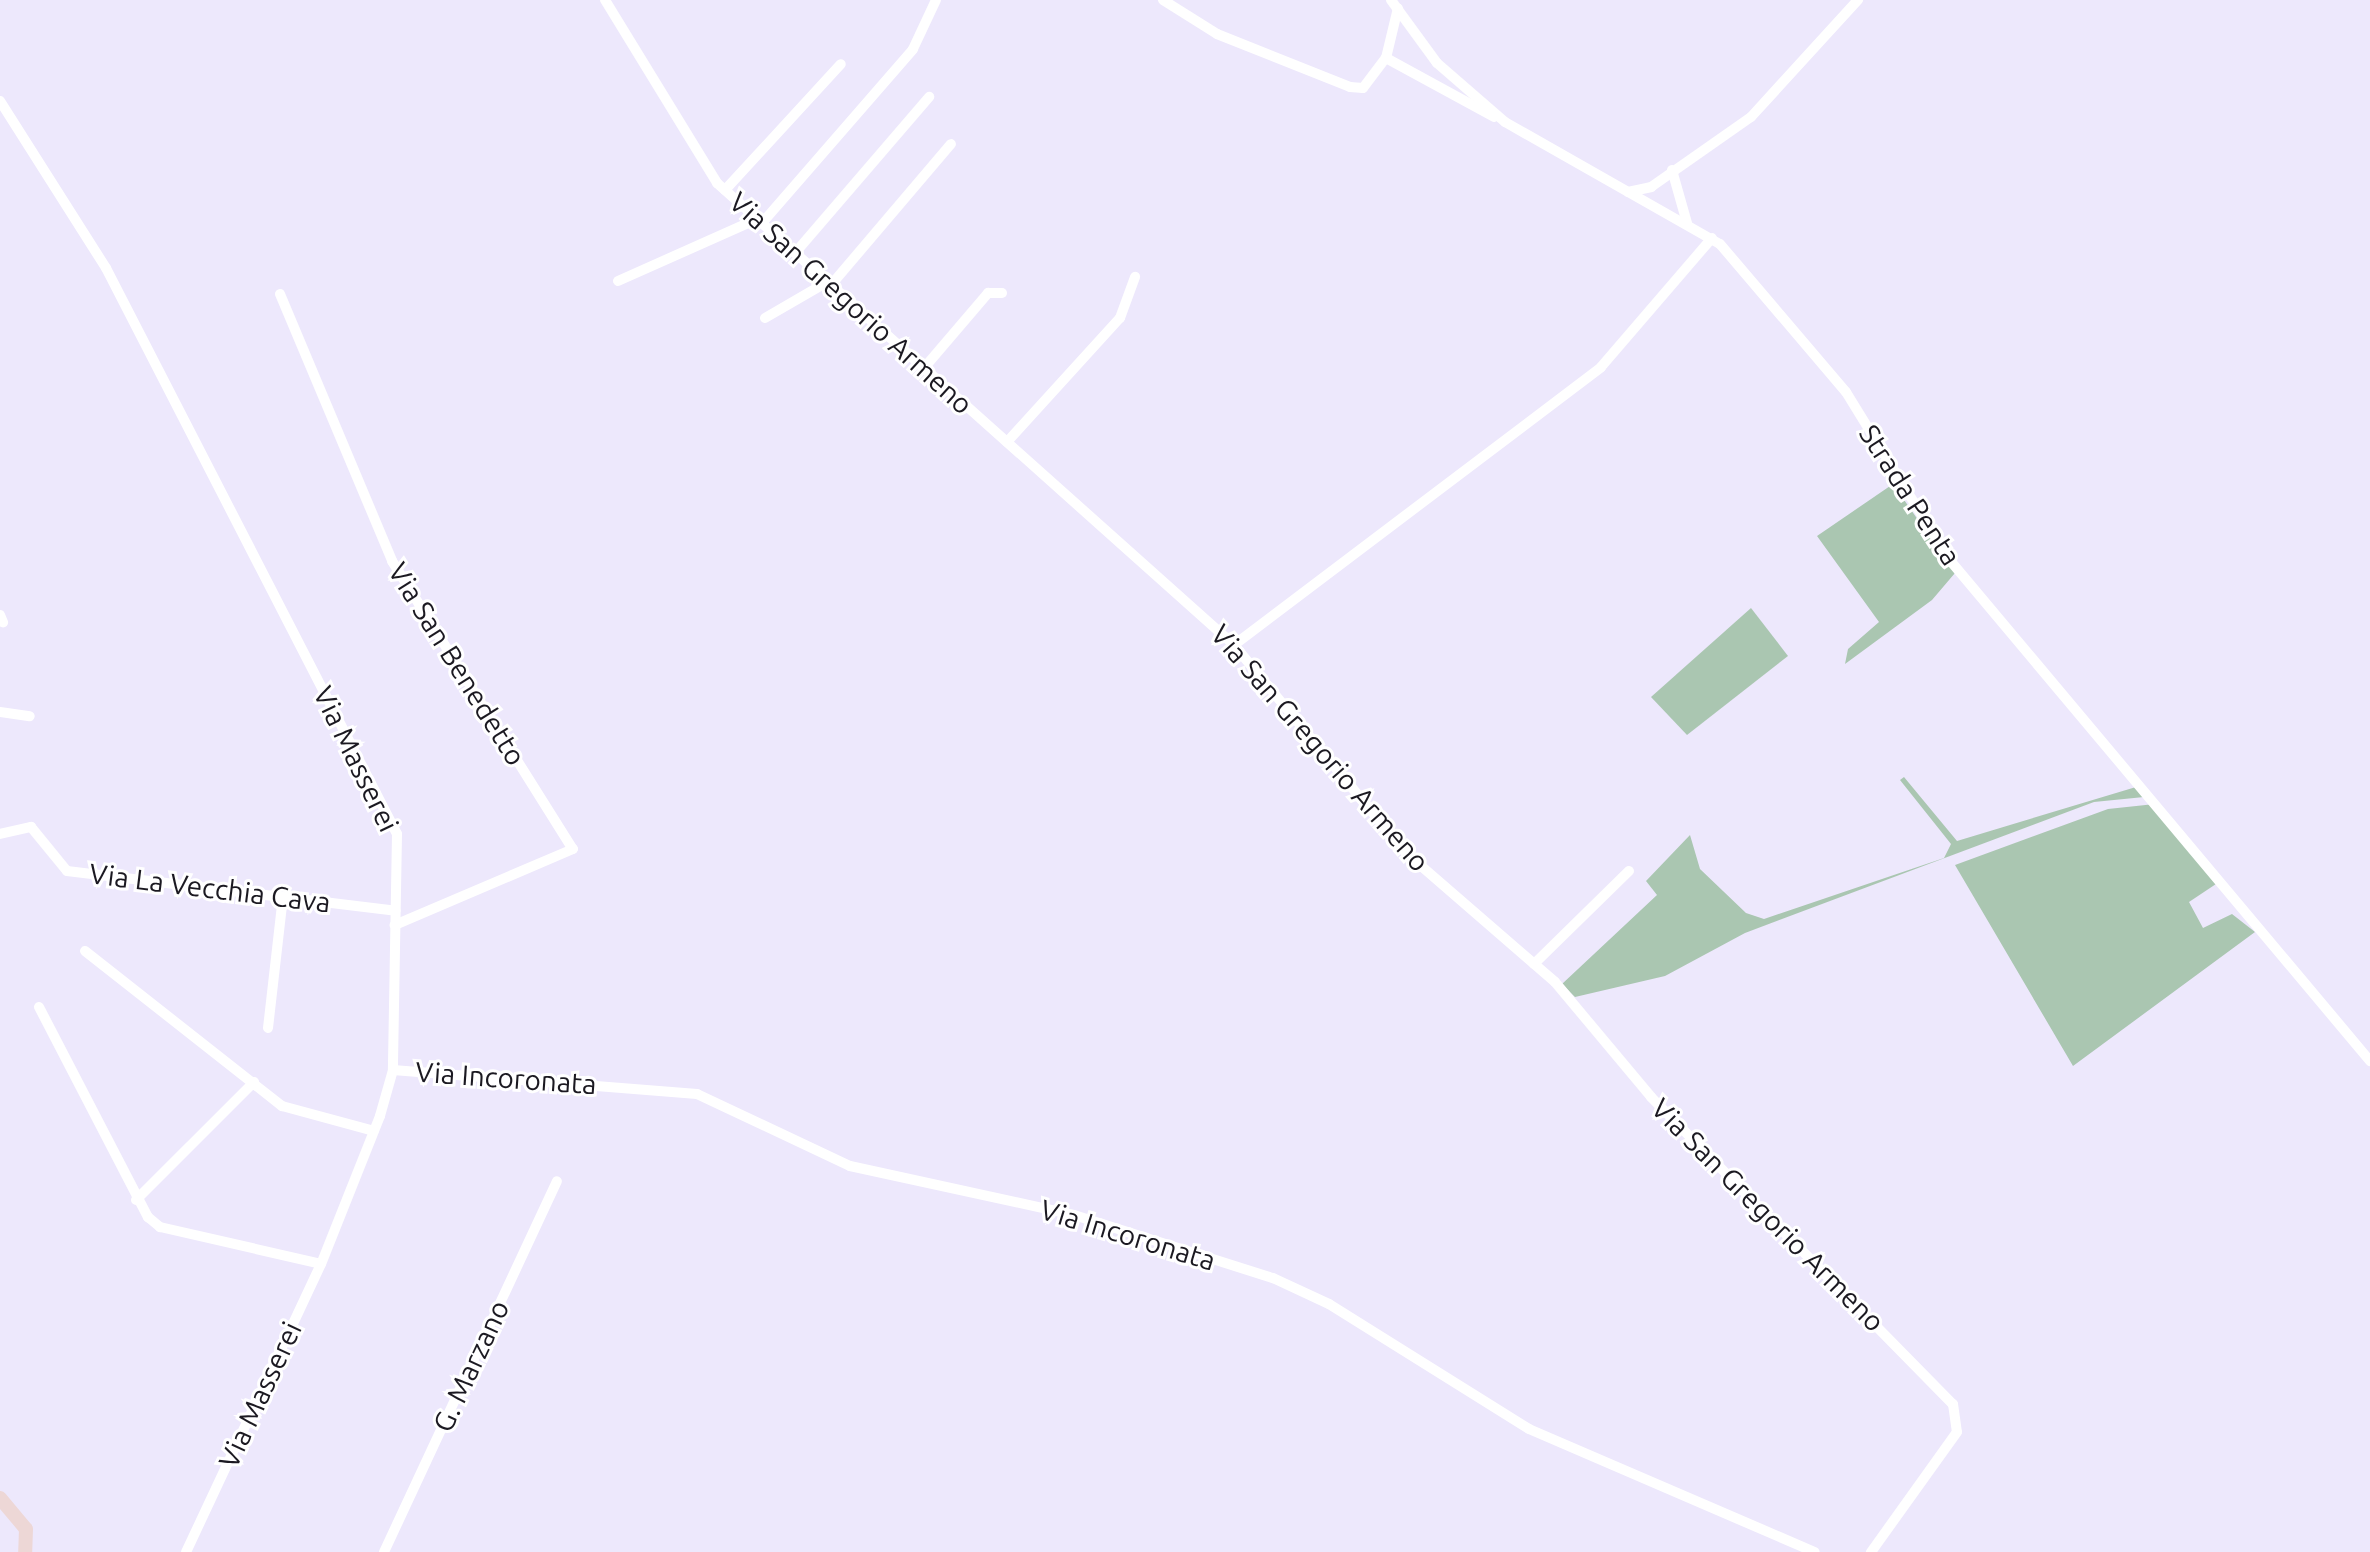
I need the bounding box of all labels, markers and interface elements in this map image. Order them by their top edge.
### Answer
street label: Via San Gregorio Armeno [722,185,980,421]
street label: Strada Penta [1852,418,1968,572]
street label: Via San Benedetto [381,556,533,772]
street label: Via San Gregorio Armeno [1204,618,1436,878]
street label: Via Masserei [306,681,406,837]
street label: Via La Vecchia Cava [87,857,333,919]
street label: Via Incoronata [414,1055,598,1101]
street label: Via San Gregorio Armeno [1644,1091,1892,1339]
street label: Via Incoronata [1036,1192,1220,1278]
street label: G. Marzano [426,1295,516,1437]
street label: Via Masserei [211,1316,309,1474]

